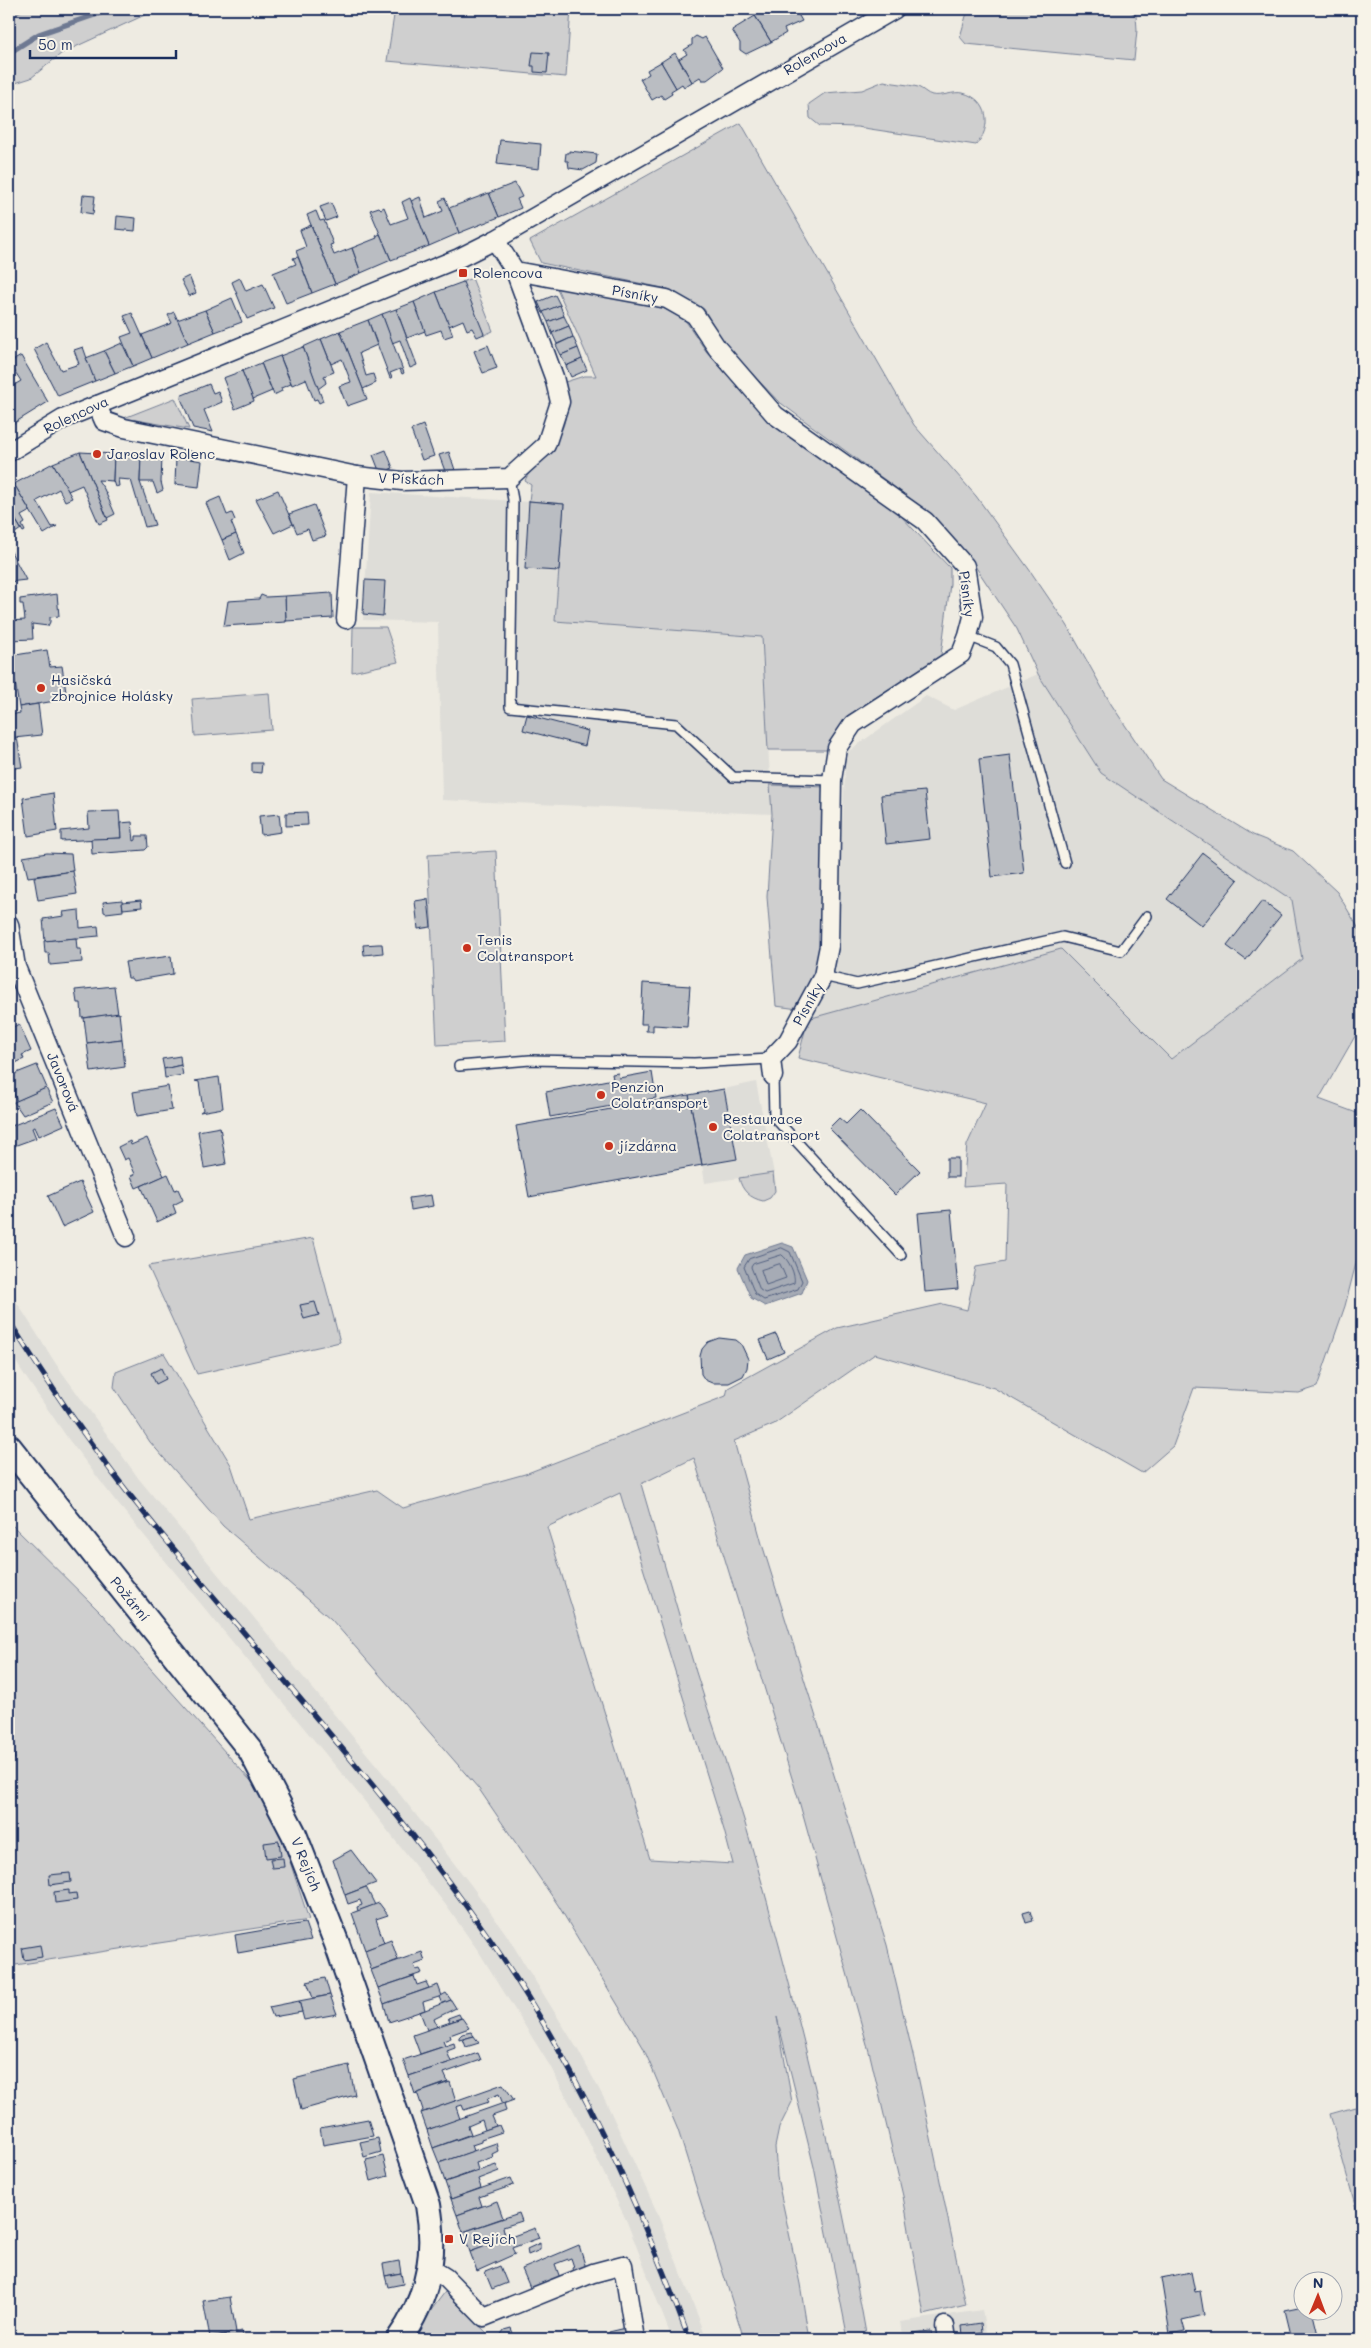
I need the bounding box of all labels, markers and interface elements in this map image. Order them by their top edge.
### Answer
scale bar [30,28,176,60]
street label: Rolencova [780,28,850,79]
text: 50 m [38,34,73,54]
place label: Rolencova [473,263,543,282]
marker: Rolencova [457,267,469,279]
street label: Písníky [610,280,660,307]
street label: Rolencova [40,391,111,438]
place label: Jaroslav Rolenc [107,444,215,463]
marker: Jaroslav Rolenc [91,448,103,460]
street label: V Pískách [378,468,444,489]
street label: Písníky [955,570,980,618]
place label: Hasičská zbrojnice Holásky [51,670,173,705]
marker: Hasičská zbrojnice Holásky [35,682,47,694]
place label: Tenis Colatransport [477,930,574,965]
marker: Tenis Colatransport [461,942,473,954]
street label: Písníky [788,979,827,1029]
street label: Javorová [43,1049,84,1115]
place label: Penzion Colatransport [611,1077,708,1112]
marker: Penzion Colatransport [595,1089,607,1101]
place label: Restaurace Colatransport [723,1109,820,1144]
marker: Restaurace Colatransport [707,1121,719,1133]
place label: jízdárna [617,1136,677,1155]
marker: jízdárna [603,1140,615,1152]
street label: Požární [106,1572,154,1625]
street label: V Rejích [287,1834,326,1894]
place label: V Rejích [459,2229,515,2248]
marker: V Rejích [443,2233,455,2245]
north arrow [1294,2270,1344,2320]
text: N [1313,2273,1324,2292]

